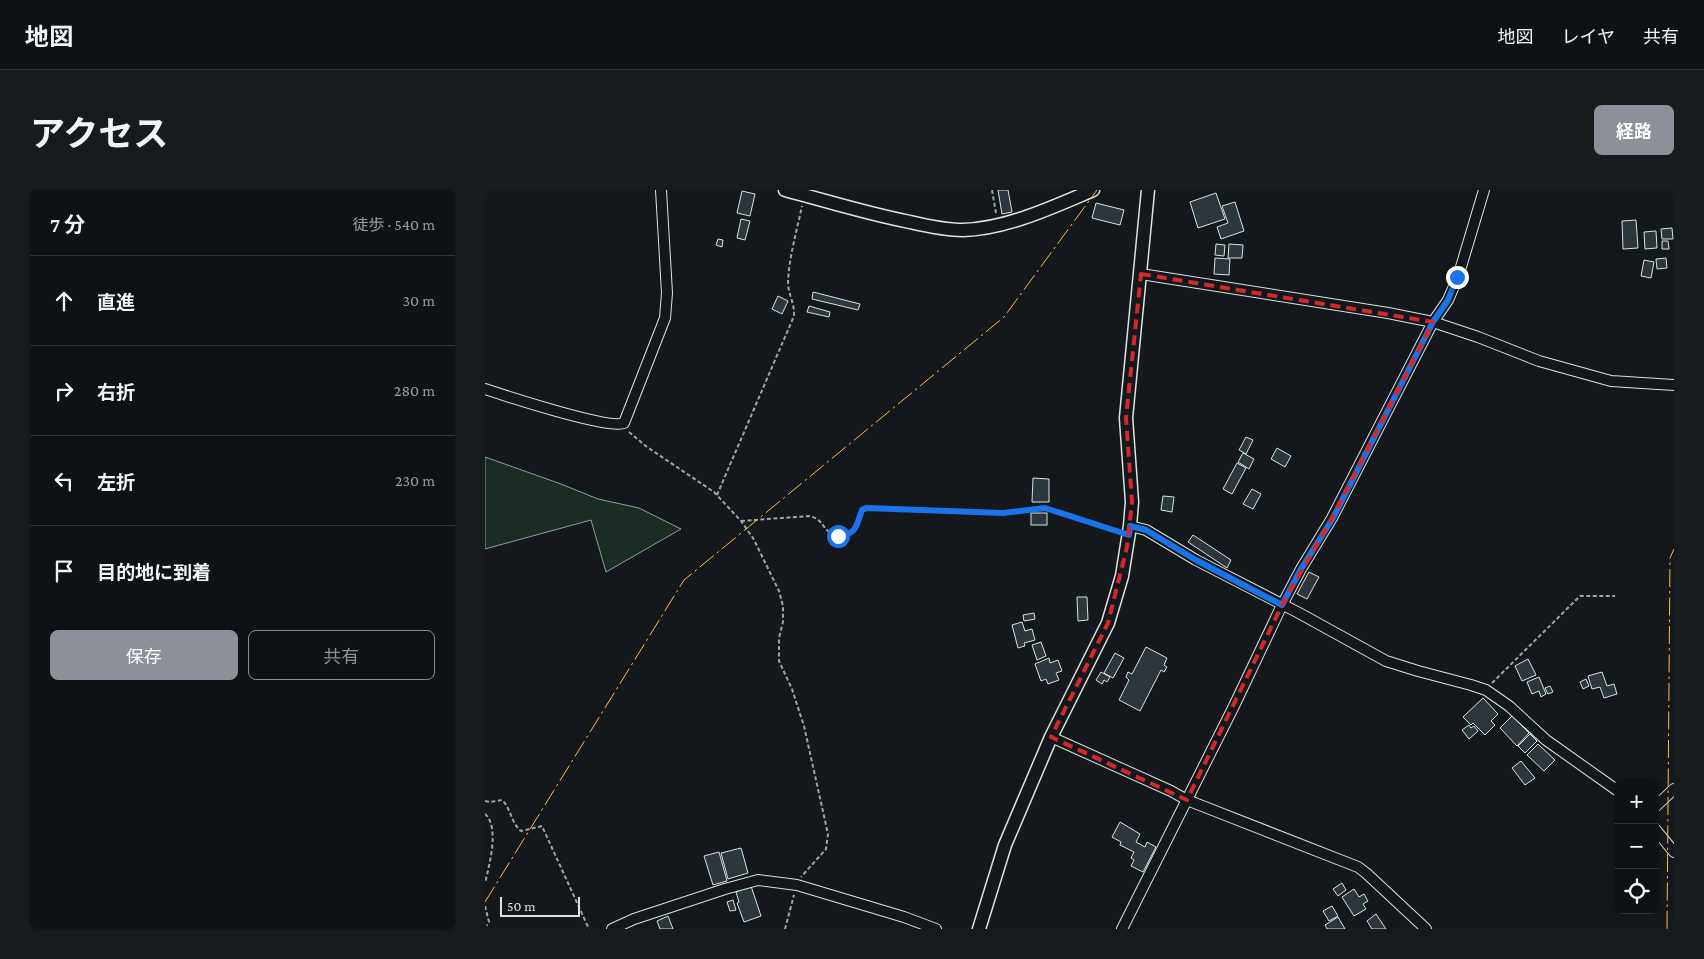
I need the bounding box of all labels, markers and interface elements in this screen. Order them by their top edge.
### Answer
text: 地図 [25,23,73,50]
text: 地図 [1498,27,1534,47]
text: レイヤ [1562,27,1615,47]
text: 共有 [1643,27,1679,47]
button: 経路 [1594,105,1674,155]
text: アクセス [30,115,168,154]
text: 7 分 [50,213,85,237]
text: 徒歩 · 540 m [353,216,435,233]
route end [1446,266,1469,289]
icon: ahead [50,287,78,315]
text: 直進 [97,292,135,313]
text: 30 m [403,292,435,309]
icon: right [50,377,78,405]
text: 右折 [97,382,135,403]
text: 280 m [394,382,435,399]
icon: left [50,467,78,495]
text: 左折 [97,472,135,493]
text: 230 m [395,472,435,489]
route start [827,525,850,548]
icon: arrive [50,557,78,585]
text: 目的地に到着 [97,562,211,583]
button: 保存 [50,630,238,680]
button: 共有 [248,630,435,680]
map controls [1614,779,1659,914]
button: + [1614,779,1659,824]
button: − [1614,824,1659,869]
button: locate [1614,869,1659,914]
scale bar [500,894,580,917]
text: 50 m [507,898,535,914]

